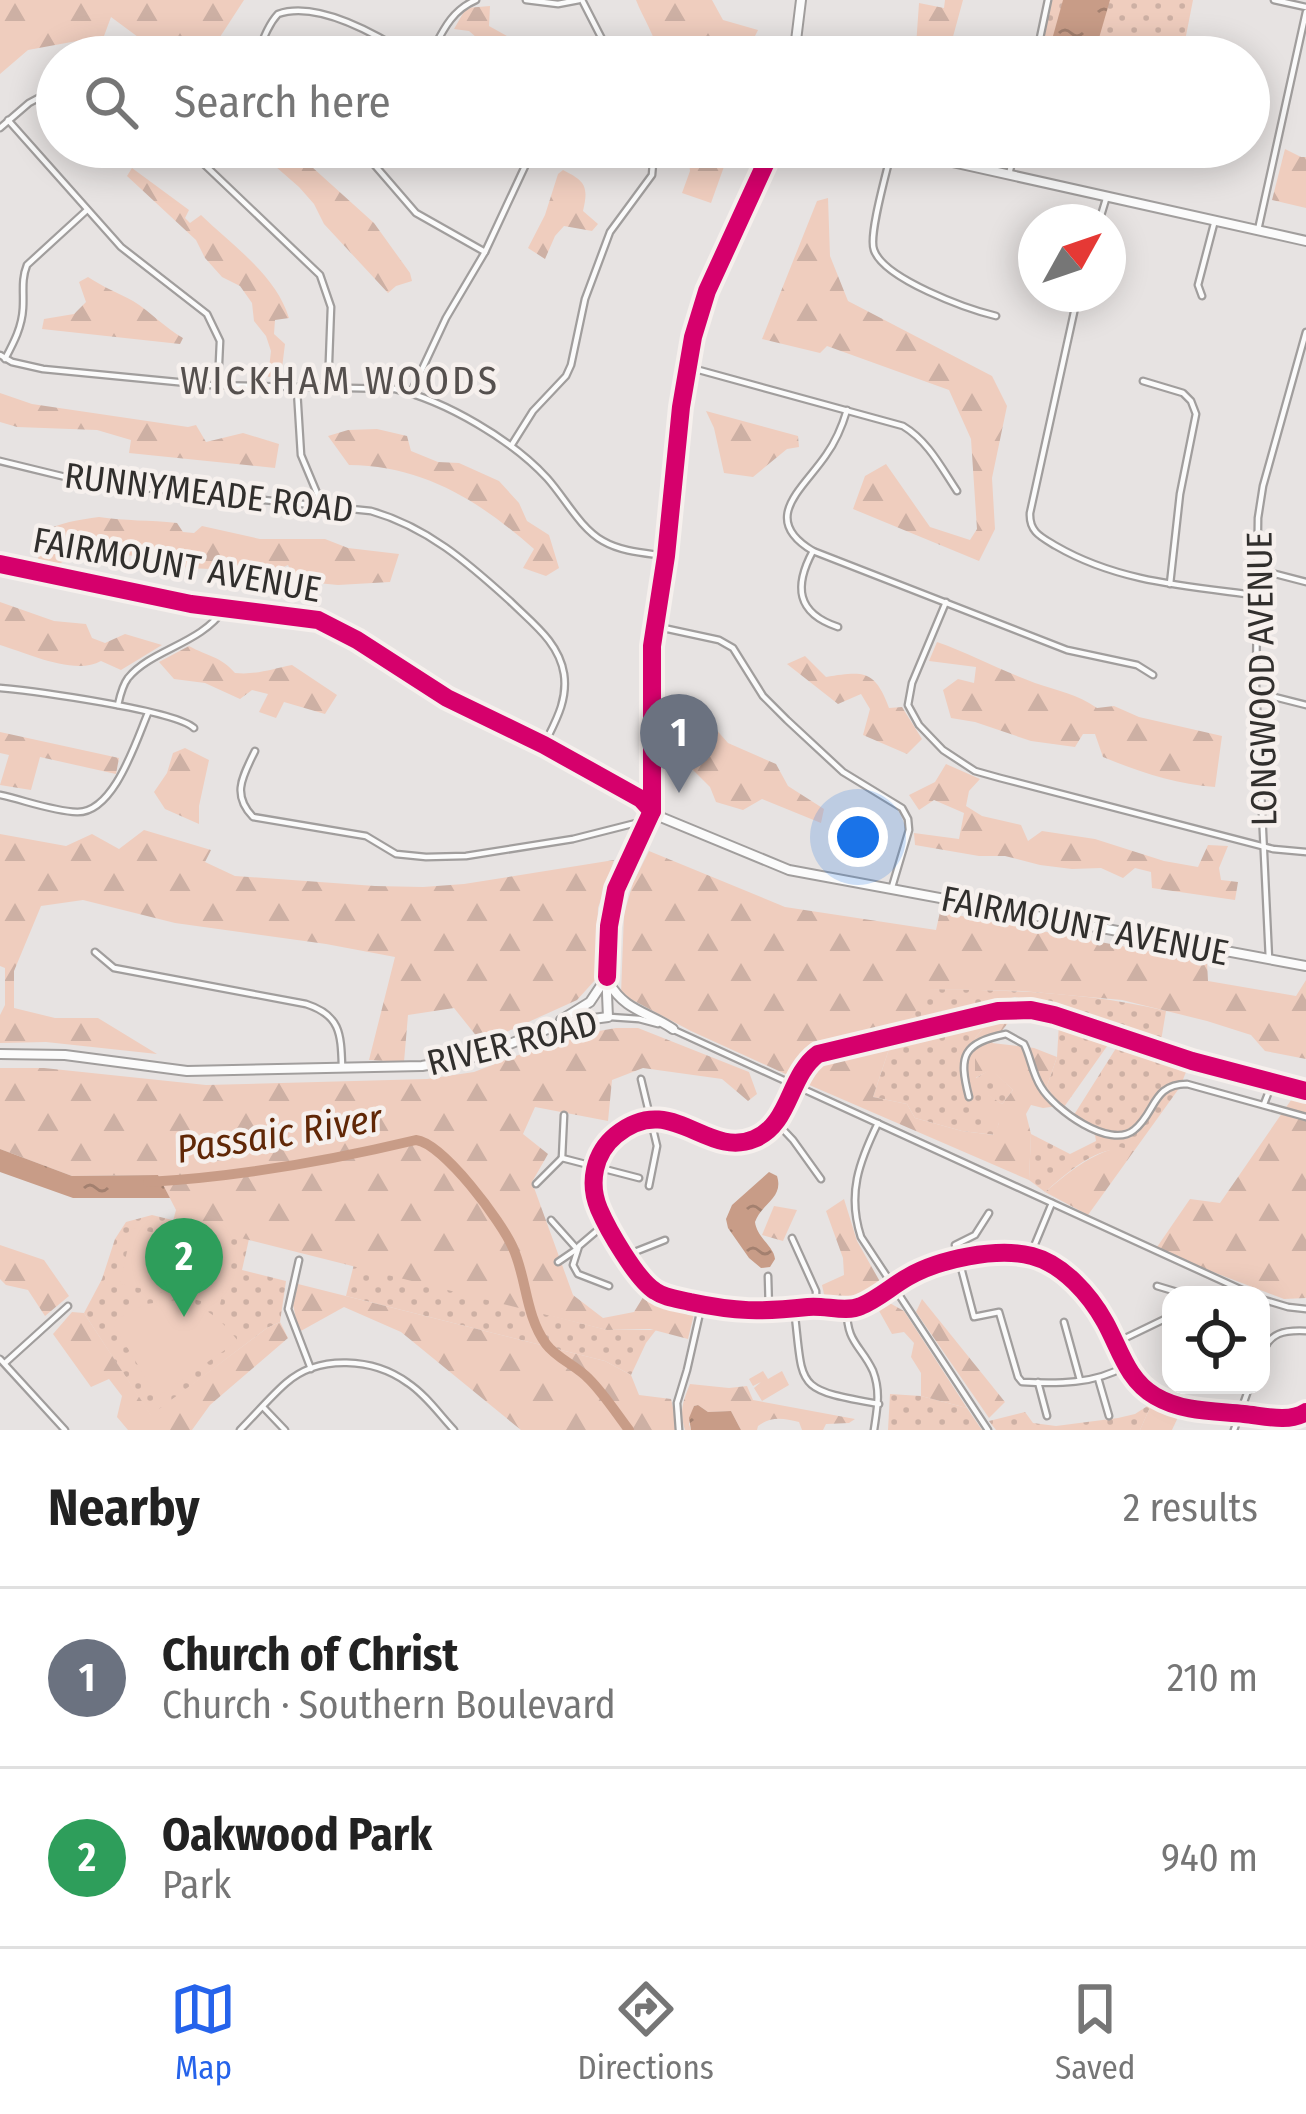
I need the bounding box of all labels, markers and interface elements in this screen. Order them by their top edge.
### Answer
search box [36,36,1270,168]
icon: search [78,69,144,135]
text: Search here [174,75,391,129]
north arrow [1018,204,1126,312]
district label: WICKHAM WOODS [180,358,500,404]
street label: RUNNYMEADE ROAD [62,453,356,533]
street label: FAIRMOUNT AVENUE [29,518,324,612]
street label: LONGWOOD AVENUE [1237,531,1287,827]
pin: 1 [640,694,718,793]
your location [828,807,888,867]
street label: FAIRMOUNT AVENUE [938,877,1232,975]
street label: RIVER ROAD [423,1001,602,1085]
water label: Passaic River [173,1095,387,1173]
pin: 2 [145,1218,223,1317]
map controls [1162,1286,1270,1394]
button: locate [1162,1286,1270,1394]
text: Nearby [48,1477,200,1539]
text: 2 results [1123,1485,1258,1531]
text: Church of Christ [162,1628,458,1682]
text: 1 [79,1655,95,1701]
text: 210 m [1167,1655,1258,1701]
text: Church · Southern Boulevard [162,1682,616,1728]
text: Oakwood Park [162,1808,432,1862]
text: 2 [78,1835,96,1881]
text: 940 m [1161,1835,1258,1881]
text: Park [162,1862,231,1908]
tab: Map [170,1976,236,2088]
tab: Directions [577,1976,714,2088]
tab: Saved [1055,1976,1135,2088]

